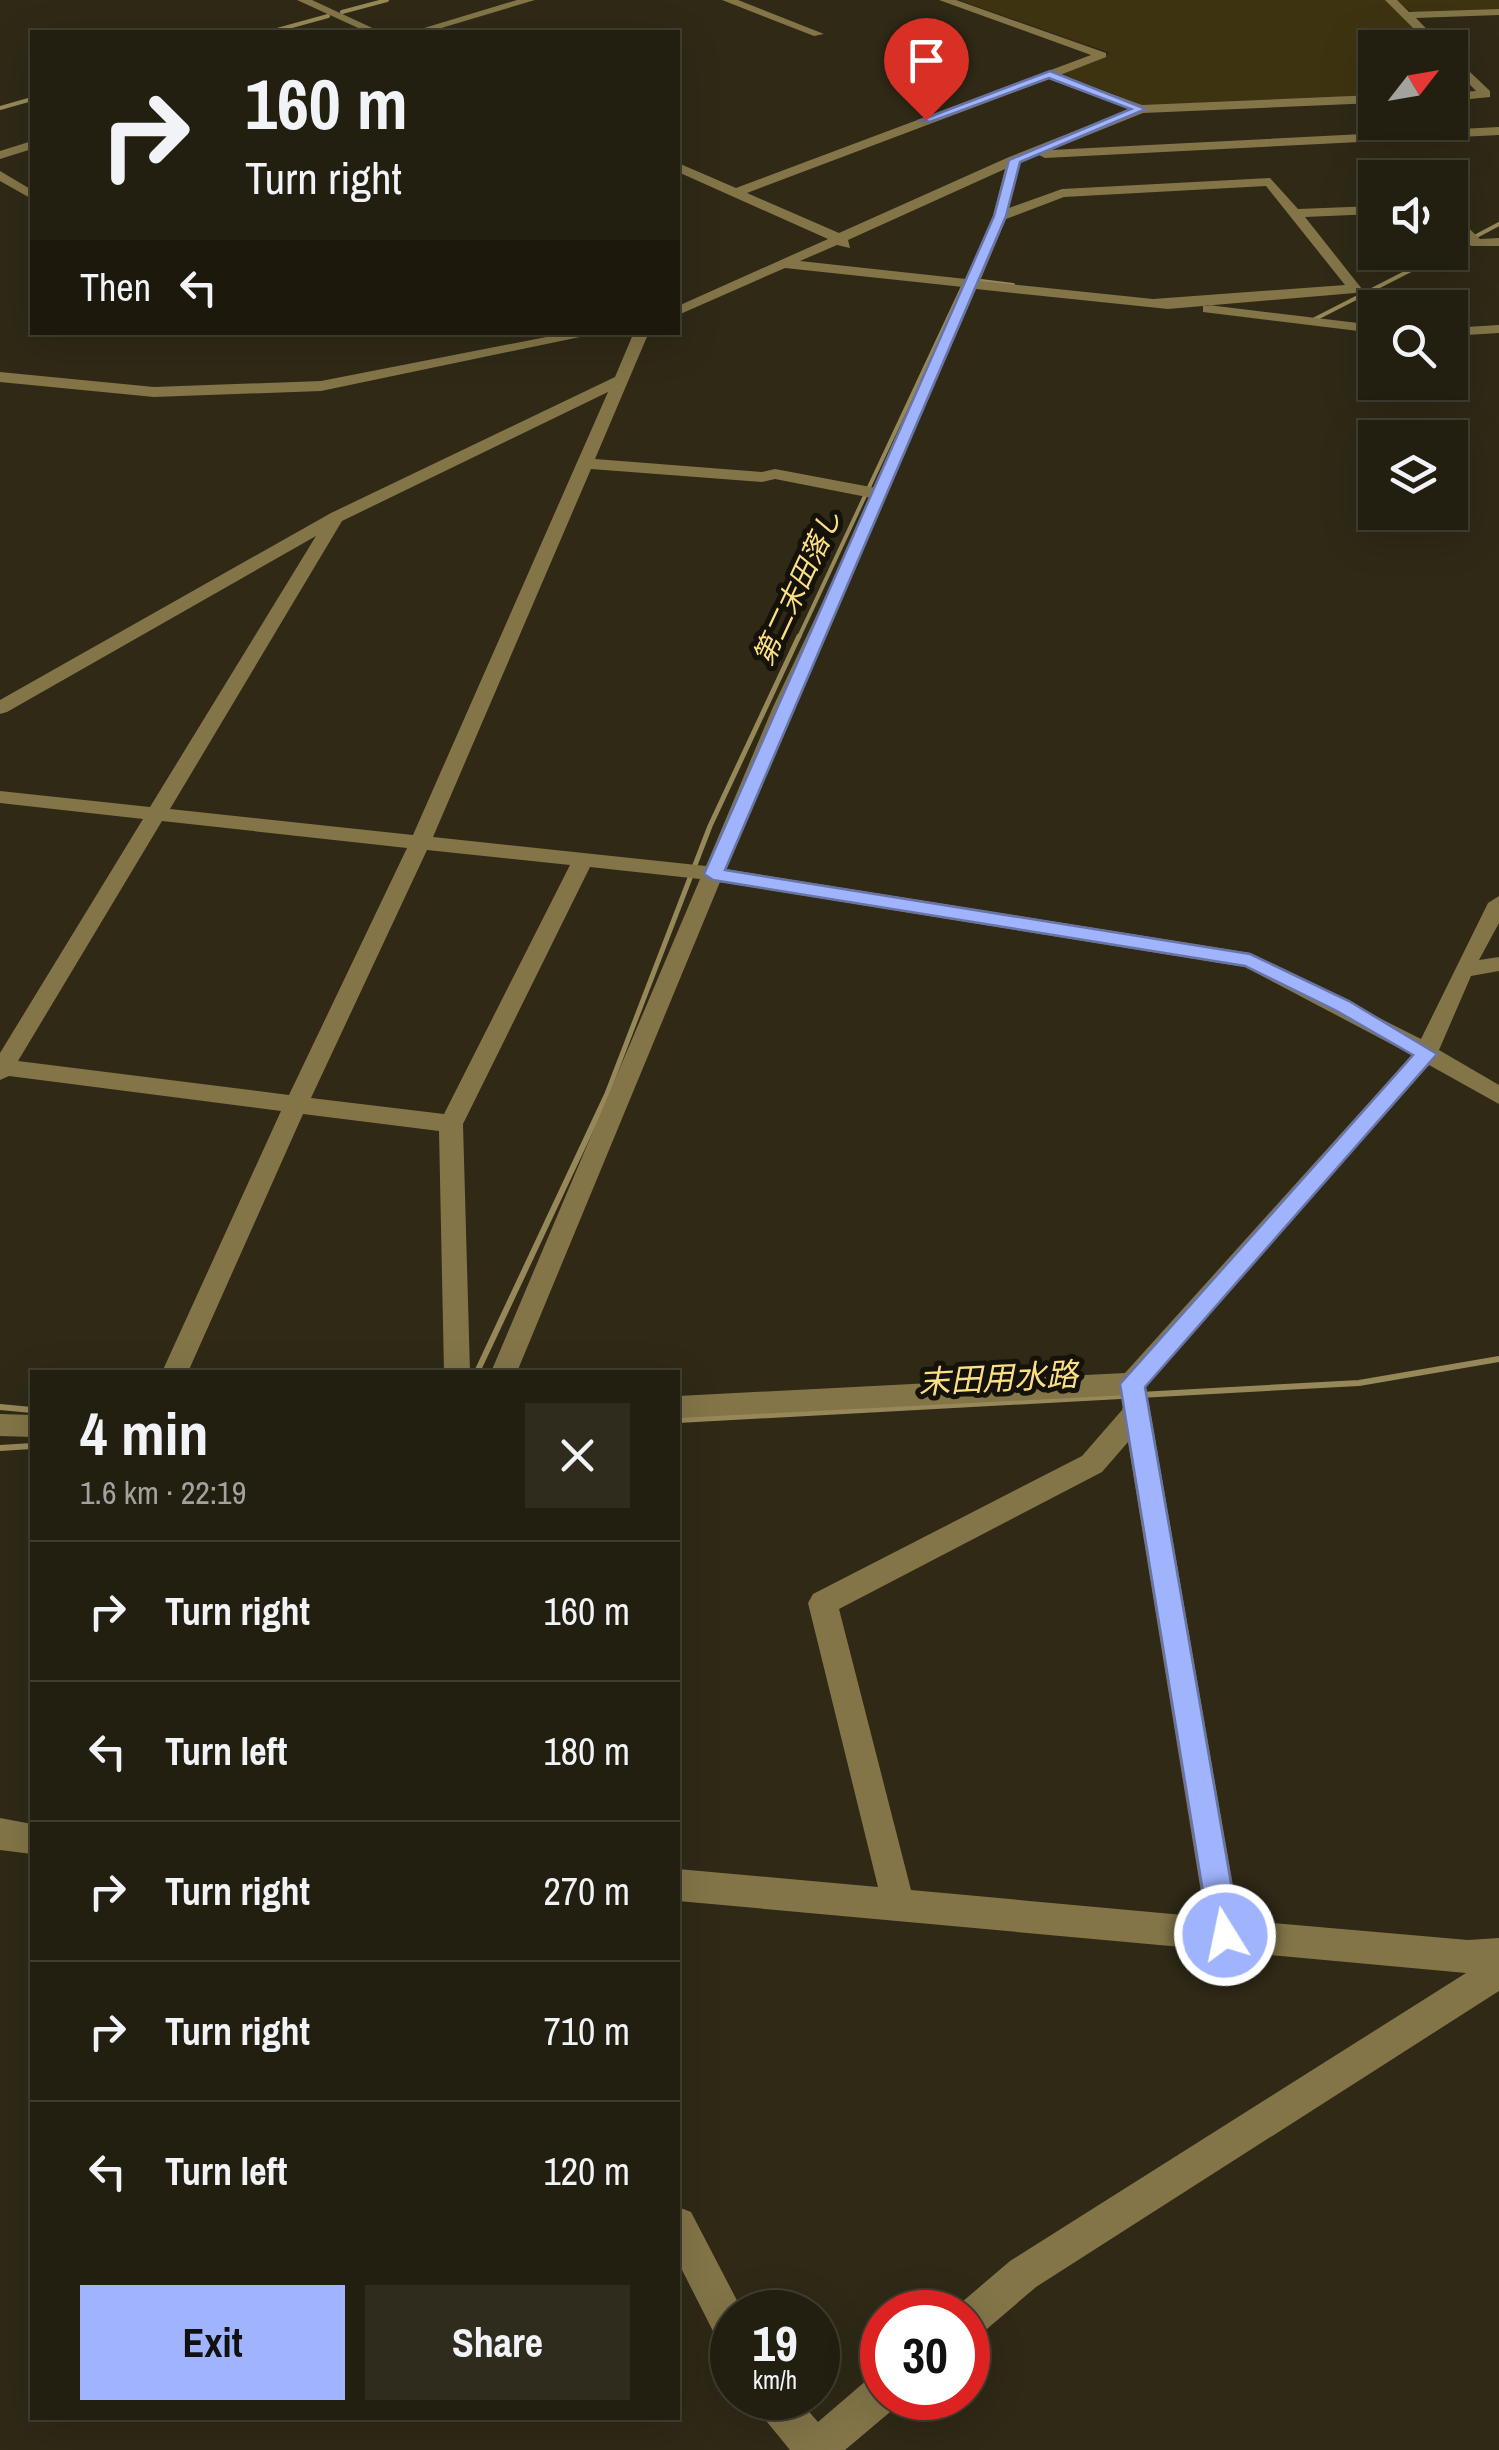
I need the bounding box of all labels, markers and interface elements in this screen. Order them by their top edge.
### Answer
pin [884,18,969,121]
north arrow [1358,30,1468,140]
map controls [1358,30,1468,530]
icon: arrive [899,33,954,88]
text: 160 m [245,57,408,151]
icon: right [80,70,210,200]
text: Turn right [245,147,402,208]
button: sound [1358,160,1468,270]
icon: left [171,260,226,315]
text: Then [80,262,151,313]
button: search [1358,290,1468,400]
button: layers [1358,420,1468,530]
water label: 第二末田落し [744,503,850,671]
water label: 末田用水路 [917,1352,1082,1404]
text: 4 min [80,1393,209,1474]
button: close [525,1403,630,1508]
text: 1.6 km · 22:19 [80,1471,246,1514]
icon: right [80,1584,135,1639]
text: Turn right [165,1586,310,1637]
text: 160 m [543,1586,630,1637]
icon: left [80,1724,135,1779]
text: Turn left [165,1726,287,1777]
text: 180 m [543,1726,630,1777]
icon: right [80,1864,135,1919]
text: Turn right [165,1866,310,1917]
text: 270 m [543,1866,630,1917]
position arrow [1173,1883,1277,1987]
icon: right [80,2004,135,2059]
text: Turn right [165,2006,310,2057]
text: 710 m [543,2006,630,2057]
icon: left [80,2144,135,2199]
text: Turn left [165,2146,287,2197]
text: 120 m [543,2146,630,2197]
button: Exit [80,2285,345,2400]
button: Share [365,2285,630,2400]
speed limit sign: 30 [860,2290,990,2420]
text: 19 [752,2309,798,2377]
text: km/h [753,2363,797,2397]

